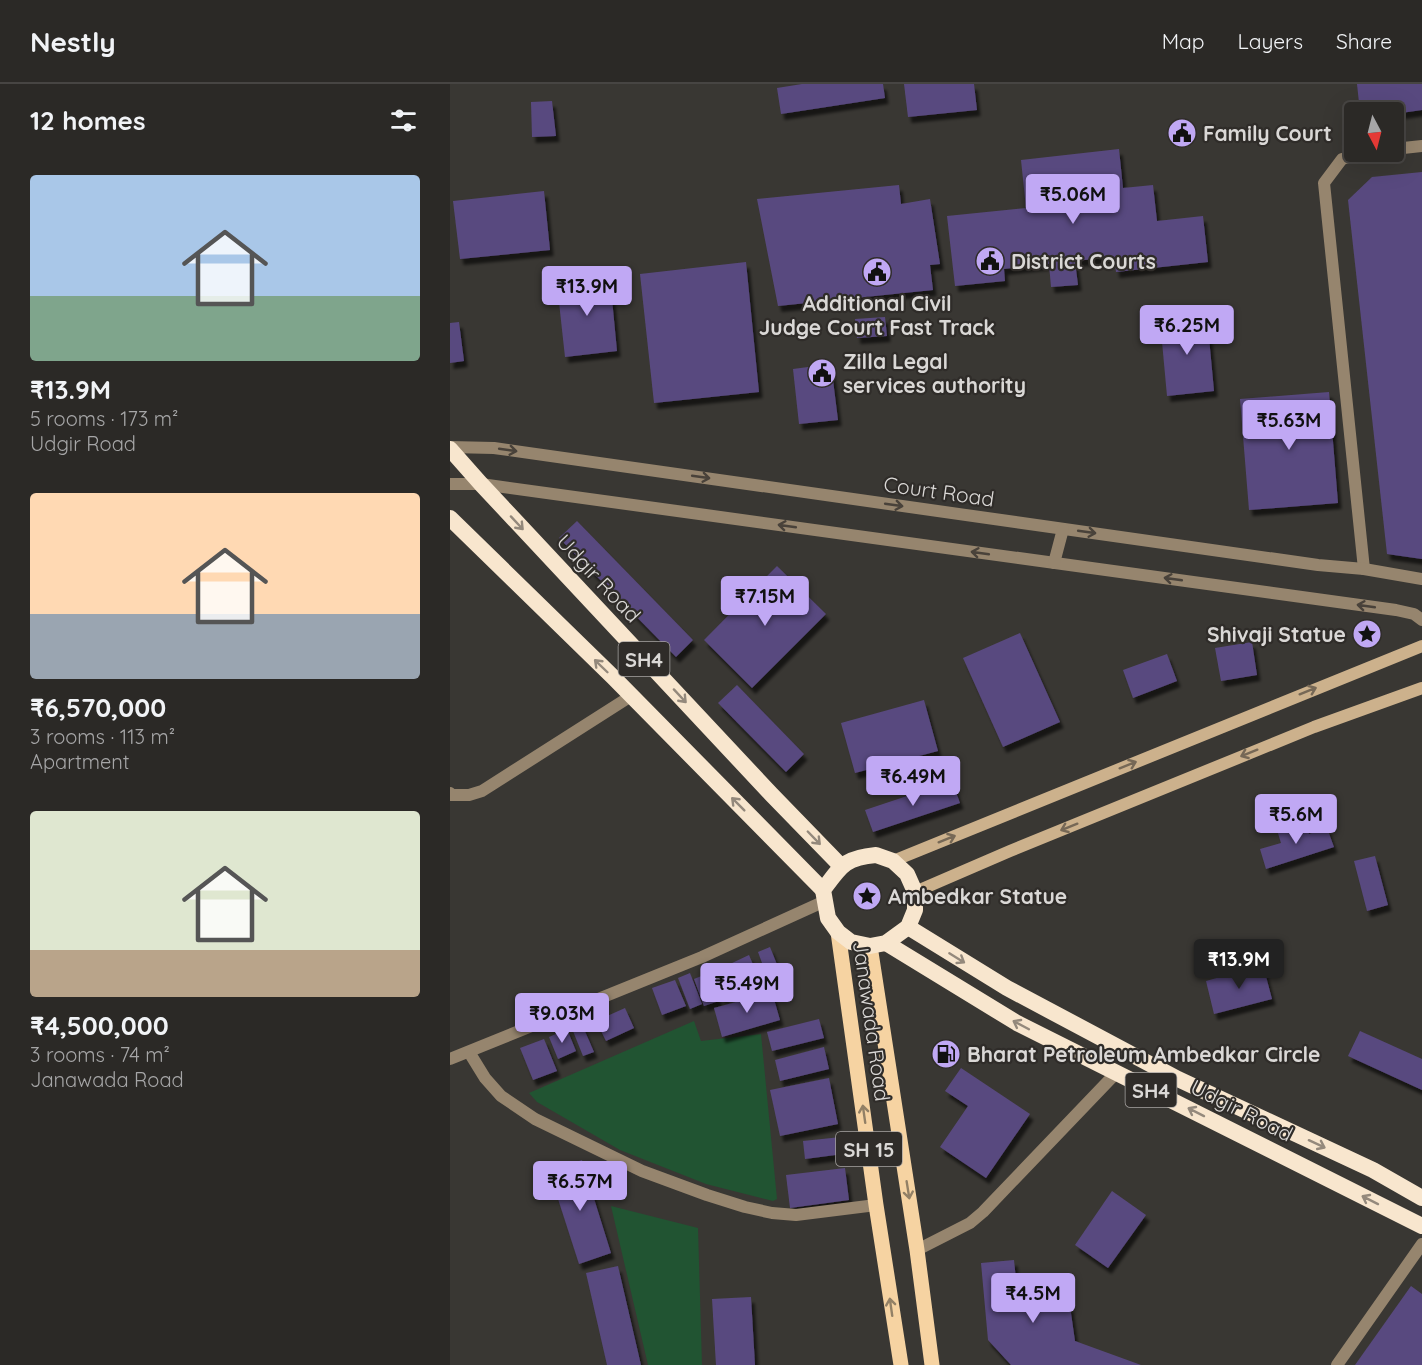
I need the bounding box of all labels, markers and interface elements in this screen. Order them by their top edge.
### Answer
text: Nestly [30,24,116,59]
text: Map [1162,28,1205,54]
text: Layers [1238,28,1303,54]
text: Share [1336,28,1392,54]
north arrow [1344,102,1404,162]
map controls [1344,102,1404,162]
text: 12 homes [30,104,146,137]
icon: filters [387,104,420,137]
public building icon: Family Court [1166,117,1198,149]
place label: Family Court [1203,120,1332,146]
pin: ₹5.06M [1024,174,1122,225]
text: ₹5.06M [1040,181,1106,206]
icon: home [171,214,279,322]
public building icon: District Courts [974,245,1006,277]
place label: District Courts [1011,248,1156,274]
public building icon: Additional Civil Judge Court Fast Track [861,256,893,288]
pin: ₹13.9M [538,266,636,317]
text: ₹13.9M [556,273,618,298]
place label: Additional Civil Judge Court Fast Track [759,290,995,340]
pin: ₹6.25M [1138,305,1236,356]
text: ₹6.25M [1154,312,1220,337]
place label: Zilla Legal services authority [843,348,1026,398]
public building icon: Zilla Legal services authority [806,357,838,389]
text: ₹13.9M [30,373,111,406]
pin: ₹5.63M [1240,400,1338,451]
text: 5 rooms · 173 m² [30,406,178,431]
text: ₹5.63M [1257,407,1321,432]
text: Udgir Road [30,431,136,456]
one-way arrow [498,444,518,455]
street label: Court Road [882,470,996,512]
one-way arrow [691,472,711,483]
one-way arrow [884,499,904,510]
one-way arrow [510,516,525,531]
one-way arrow [777,521,797,532]
one-way arrow [1077,527,1097,538]
street label: Udgir Road [552,528,646,628]
icon: home [171,532,279,640]
one-way arrow [970,547,990,558]
one-way arrow [1164,574,1183,585]
pin: ₹7.15M [716,576,814,627]
text: ₹7.15M [735,583,795,608]
one-way arrow [1357,600,1377,611]
place icon: Shivaji Statue [1351,618,1383,650]
place label: Shivaji Statue [1207,621,1346,647]
road number: SH4 [618,642,670,676]
one-way arrow [593,658,608,673]
one-way arrow [1298,685,1317,696]
one-way arrow [672,689,687,704]
text: ₹6,570,000 [30,691,166,724]
text: 3 rooms · 113 m² [30,724,175,749]
one-way arrow [1241,748,1259,759]
text: Apartment [30,749,130,774]
pin: ₹6.49M [864,756,962,807]
one-way arrow [1118,759,1136,770]
text: ₹6.49M [880,763,946,788]
pin: ₹5.6M [1254,794,1338,845]
one-way arrow [731,796,745,811]
text: ₹5.6M [1269,801,1323,826]
one-way arrow [1060,822,1079,833]
one-way arrow [806,830,821,845]
one-way arrow [937,833,956,844]
icon: home [171,850,279,958]
place icon: Ambedkar Statue [851,880,883,912]
place label: Ambedkar Statue [888,883,1067,909]
street label: Janawada Road [848,939,896,1103]
pin: ₹13.9M [1190,939,1288,990]
text: ₹13.9M [1208,946,1270,971]
one-way arrow [948,952,965,964]
pin: ₹5.49M [698,963,796,1014]
text: ₹5.49M [714,970,780,995]
pin: ₹9.03M [513,993,611,1044]
text: ₹9.03M [529,1000,595,1025]
text: ₹4,500,000 [30,1009,169,1042]
one-way arrow [1013,1019,1031,1030]
fuel station icon: Bharat Petroleum Ambedkar Circle [930,1038,962,1070]
place label: Bharat Petroleum Ambedkar Circle [967,1041,1320,1067]
text: 3 rooms · 74 m² [30,1042,170,1067]
text: Janawada Road [30,1067,184,1092]
road number: SH4 [1126,1073,1176,1107]
street label: Udgir Road [1187,1073,1297,1147]
one-way arrow [858,1105,869,1125]
one-way arrow [1187,1106,1205,1117]
road number: SH 15 [836,1132,902,1166]
one-way arrow [1307,1138,1325,1150]
pin: ₹6.57M [531,1161,629,1212]
text: ₹6.57M [547,1168,613,1193]
one-way arrow [903,1180,914,1200]
one-way arrow [1361,1194,1379,1205]
pin: ₹4.5M [991,1273,1075,1324]
text: ₹4.5M [1005,1280,1061,1305]
one-way arrow [886,1298,897,1318]

